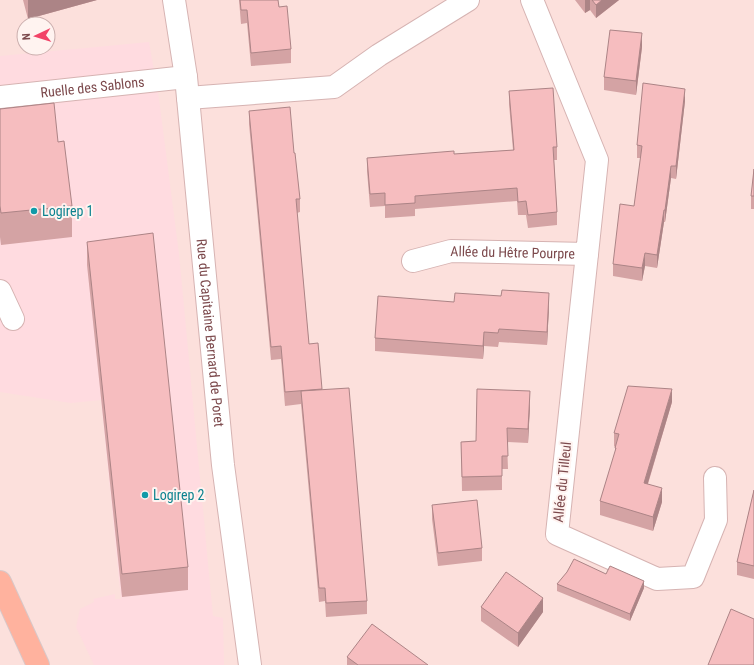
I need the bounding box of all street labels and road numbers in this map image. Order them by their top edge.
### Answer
street label: Ruelle des Sablons [40,74,145,101]
street label: Rue du Capitaine Bernard de Poret [193,238,227,428]
street label: Allée du Hêtre Pourpre [450,243,576,262]
street label: Allée du Tilleul [550,441,574,523]

